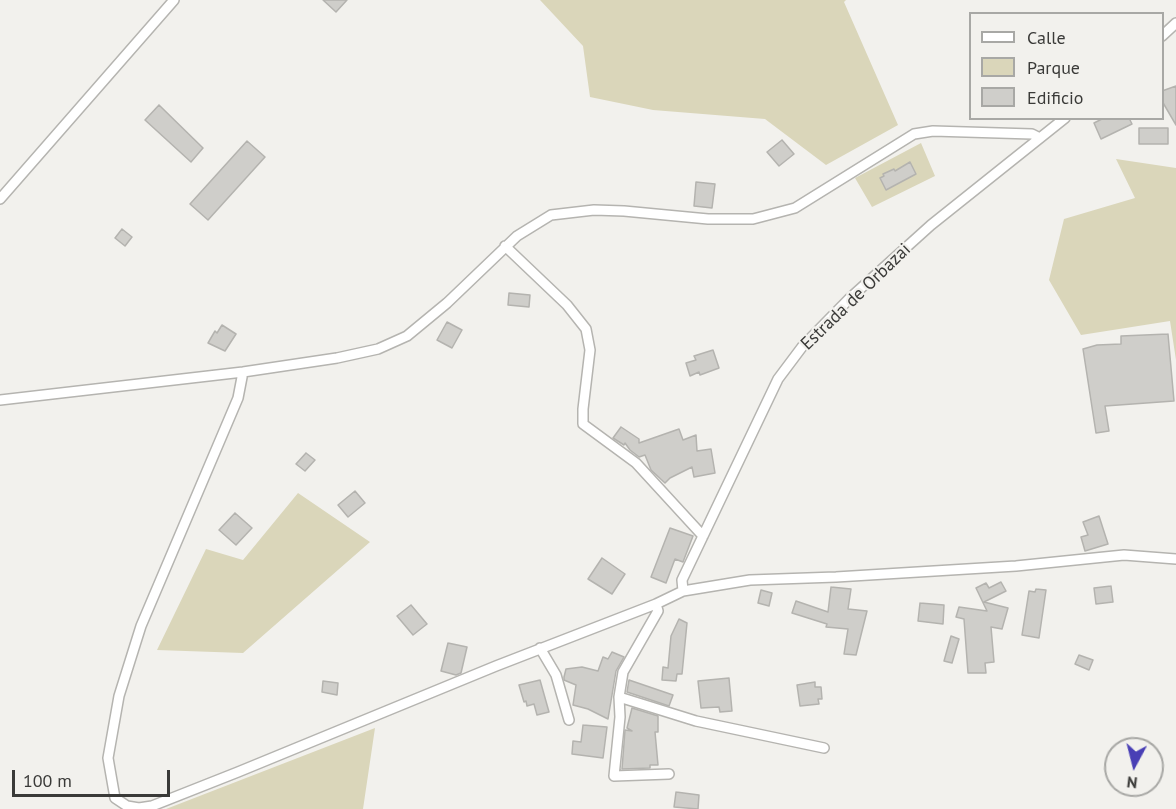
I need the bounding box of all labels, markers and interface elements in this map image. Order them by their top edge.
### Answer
legend [969,12,1164,120]
text: Calle [1027,26,1066,49]
text: Parque [1027,56,1080,79]
text: Edificio [1027,86,1083,109]
street label: Estrada de Orbazai [797,239,915,355]
north arrow [1104,737,1164,797]
scale bar [15,758,172,796]
text: 100 m [23,769,72,792]
text: N [1126,772,1138,793]

